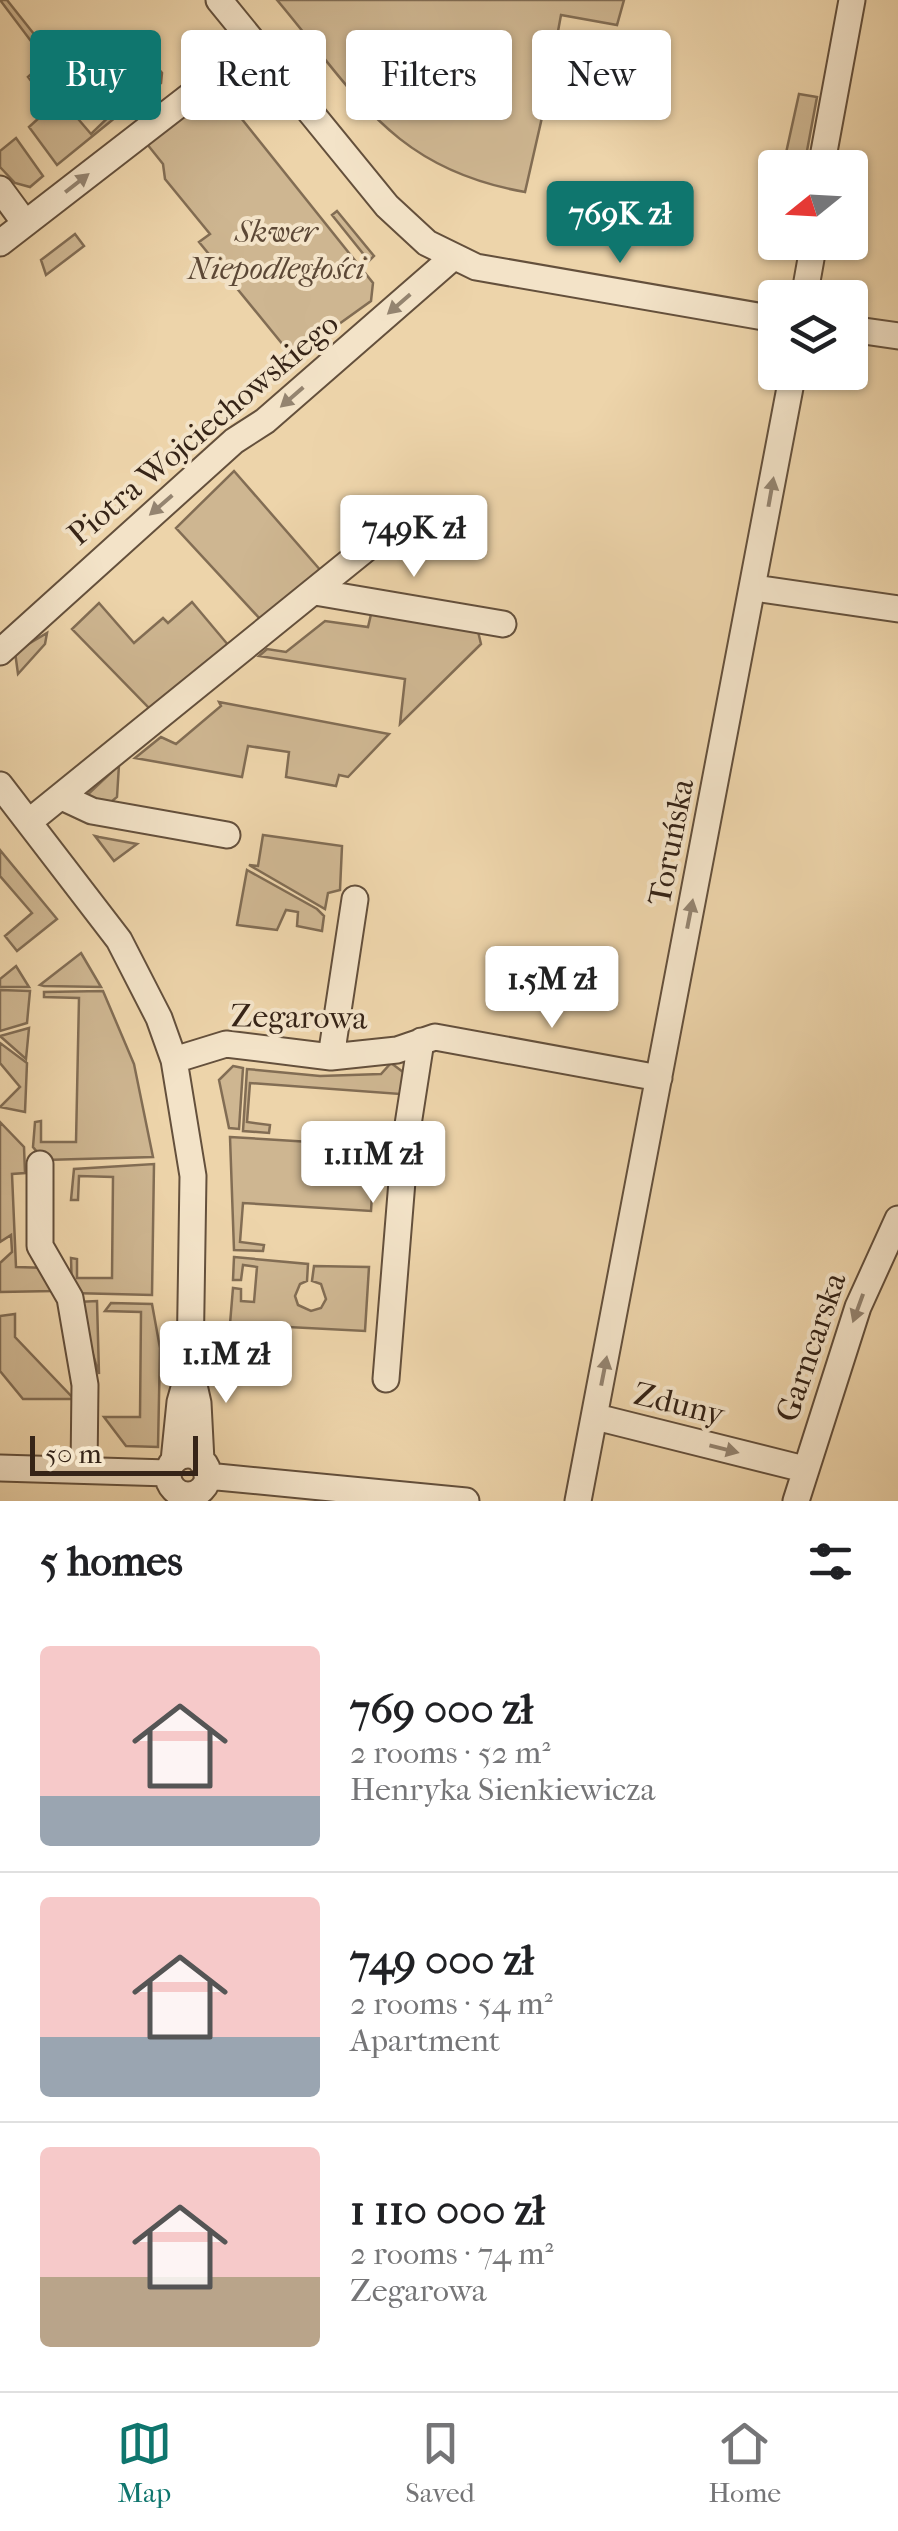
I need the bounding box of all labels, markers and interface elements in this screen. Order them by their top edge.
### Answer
chip: Buy [30,30,161,120]
chip: Rent [181,30,326,120]
chip: Filters [346,30,512,120]
chip: New [532,30,671,120]
north arrow [758,150,868,260]
map controls [758,150,868,390]
one-way arrow [64,173,90,194]
pin: 769K zł [528,181,712,266]
text: 769K zł [569,195,671,232]
park label: Skwer Niepodległości [186,213,367,287]
button: layers [758,280,868,390]
one-way arrow [387,293,412,315]
street label: Piotra Wojciechowskiego [60,305,346,553]
one-way arrow [279,386,304,408]
one-way arrow [764,476,779,507]
one-way arrow [149,494,174,516]
pin: 749K zł [322,495,506,580]
text: 749K zł [362,509,466,546]
street label: Toruńska [641,774,702,908]
one-way arrow [683,898,699,929]
pin: 1.5M zł [460,946,644,1031]
text: 1.5M zł [507,960,597,997]
street label: Zegarowa [230,997,369,1037]
pin: 1.11M zł [270,1121,476,1206]
text: 1.11M zł [323,1135,423,1172]
street label: Garncarska [768,1267,854,1426]
one-way arrow [850,1293,865,1323]
pin: 1.1M zł [134,1321,318,1406]
text: 1.1M zł [182,1335,270,1372]
one-way arrow [597,1355,612,1386]
street label: Zduny [630,1375,729,1433]
scale bar [30,1431,198,1476]
text: 50 m [45,1437,102,1470]
one-way arrow [709,1442,740,1457]
icon: filters [803,1534,858,1589]
text: 5 homes [40,1537,183,1586]
text: 769 000 zł [350,1685,533,1734]
icon: home [120,1686,240,1806]
text: 2 rooms · 52 m² [350,1734,550,1771]
text: Henryka Sienkiewicza [350,1771,655,1808]
text: 749 000 zł [350,1936,534,1985]
icon: home [120,1937,240,2057]
text: 2 rooms · 54 m² [350,1985,553,2022]
text: Apartment [350,2022,500,2059]
text: 1 110 000 zł [350,2186,545,2235]
icon: home [120,2187,240,2307]
text: 2 rooms · 74 m² [350,2235,554,2272]
text: Zegarowa [350,2272,487,2309]
tab: Map [117,2416,172,2509]
tab: Saved [405,2416,475,2509]
tab: Home [708,2416,781,2509]

